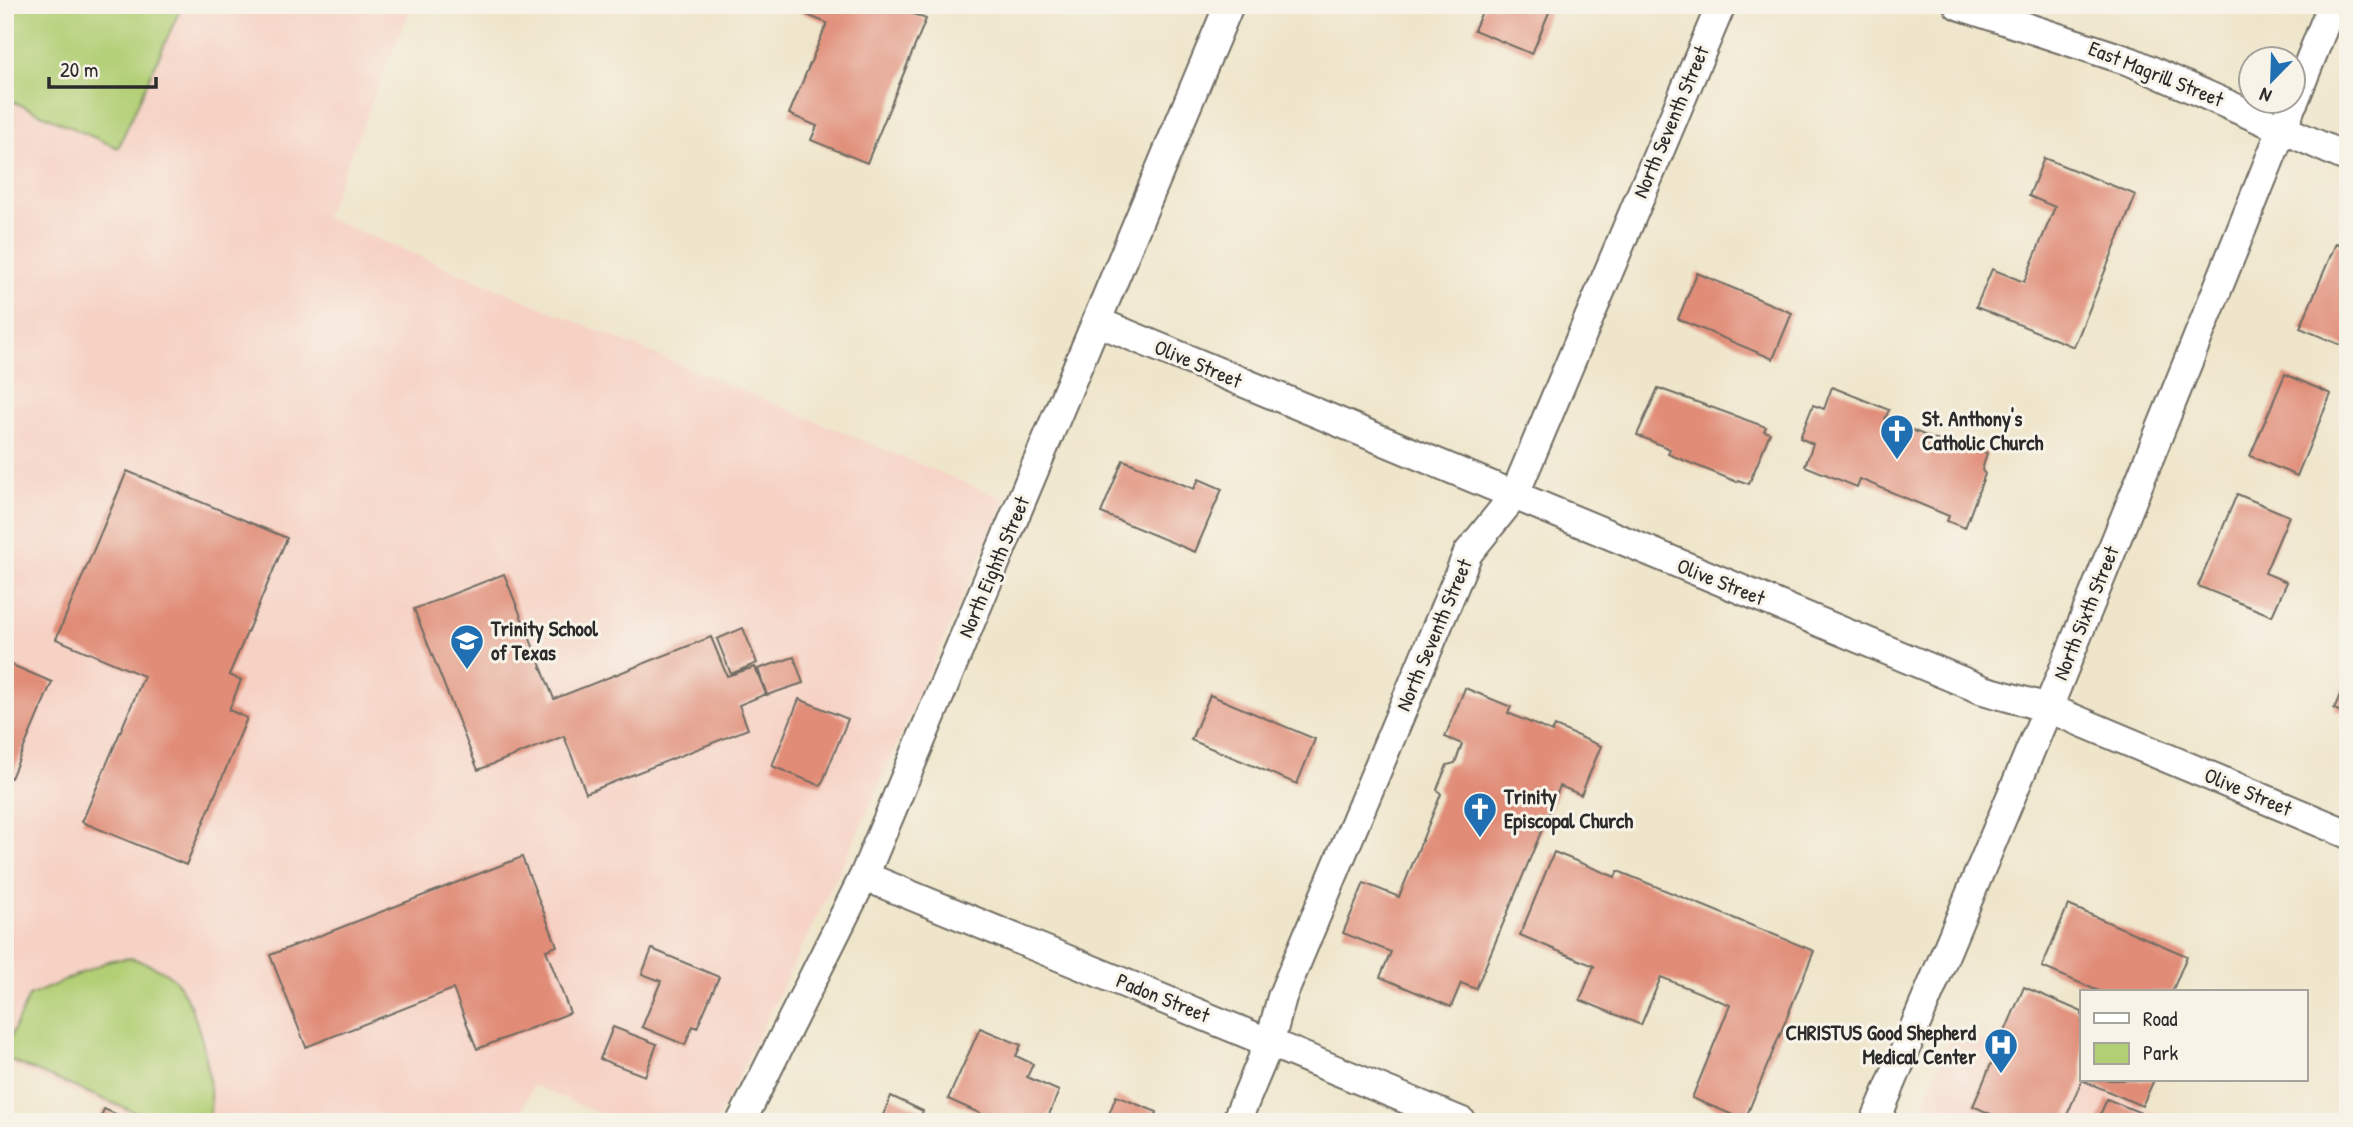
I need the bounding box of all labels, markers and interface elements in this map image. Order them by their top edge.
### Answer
street label: East Magrill Street [2084,33,2229,114]
street label: North Seventh Street [1625,41,1716,202]
scale bar [49,46,156,90]
north arrow [2238,46,2308,116]
text: 20 m [60,55,98,84]
text: N [2256,82,2275,110]
street label: Olive Street [1150,332,1247,395]
place label: St. Anthony's Catholic Church [1922,404,2043,457]
church icon: St. Anthony's Catholic Church [1878,412,1916,461]
street label: North Eighth Street [951,491,1037,642]
street label: North Sixth Street [2045,541,2126,684]
street label: Olive Street [1673,551,1770,613]
street label: North Seventh Street [1388,554,1479,715]
place label: Trinity School of Texas [490,614,598,667]
school or university icon: Trinity School of Texas [448,622,486,671]
street label: Olive Street [2200,760,2297,823]
place label: Trinity Episcopal Church [1503,782,1633,836]
church icon: Trinity Episcopal Church [1461,790,1499,839]
street label: Padon Street [1112,966,1215,1030]
legend [2080,990,2308,1082]
text: Road [2143,1004,2177,1033]
place label: CHRISTUS Good Shepherd Medical Center [1785,1018,1977,1071]
hospital icon: CHRISTUS Good Shepherd Medical Center [1982,1026,2020,1075]
text: Park [2143,1038,2178,1067]

